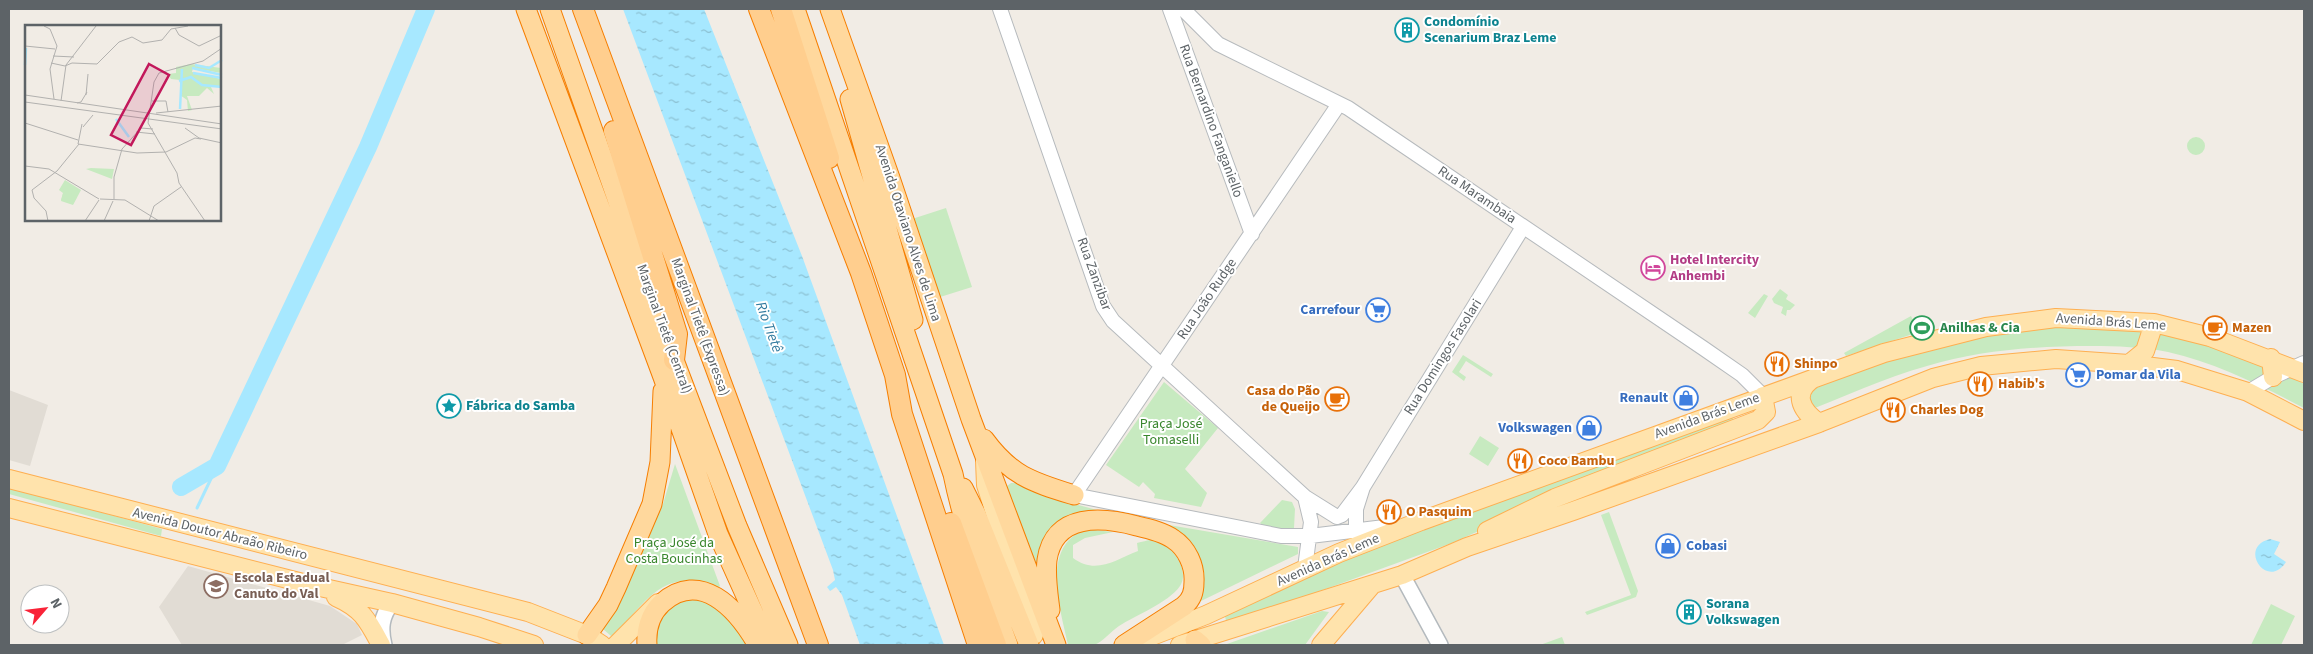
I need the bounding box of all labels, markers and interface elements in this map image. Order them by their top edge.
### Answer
place label: Condomínio Scenarium Braz Leme [1424,12,1557,48]
building icon: Condomínio Scenarium Braz Leme [1394,17,1420,43]
inset map [25,25,221,221]
street label: Rua Bernardino Fanganiello [1174,41,1248,201]
street label: Avenida Otaviano Alves de Lima [870,142,946,324]
street label: Rua Marambaia [1434,161,1520,229]
street label: Rua Zanzibar [1072,235,1116,313]
place label: Hotel Intercity Anhembi [1669,250,1760,286]
street label: Rua João Rudge [1172,254,1242,344]
street label: Marginal Tietê (Expressa) [666,255,734,399]
hotel icon: Hotel Intercity Anhembi [1640,255,1666,281]
street label: Marginal Tietê (Central) [631,261,697,397]
street label: Rua Domingos Fasolari [1399,295,1487,419]
supermarket icon: Carrefour [1365,297,1391,323]
water label: Rio Tietê [750,299,788,356]
place label: Carrefour [1300,300,1360,320]
street label: Avenida Brás Leme [2055,308,2167,336]
sports icon: Anilhas & Cia [1909,315,1935,341]
cafe icon: Mazen [2202,315,2228,341]
place label: Anilhas & Cia [1939,318,2020,338]
place label: Mazen [2232,318,2272,338]
restaurant icon: Shinpo [1764,351,1790,377]
place label: Shinpo [1794,354,1838,374]
supermarket icon: Pomar da Vila [2065,362,2091,388]
place label: Pomar da Vila [2096,365,2181,385]
restaurant icon: Habib's [1967,371,1993,397]
place label: Habib's [1998,374,2045,394]
place label: Casa do Pão de Queijo [1246,381,1320,417]
shop icon: Renault [1673,385,1699,411]
cafe icon: Casa do Pão de Queijo [1324,386,1350,412]
place label: Renault [1620,388,1669,408]
street label: Avenida Brás Leme [1652,388,1762,444]
place icon: Fábrica do Samba [436,393,462,419]
place label: Fábrica do Samba [466,396,575,416]
restaurant icon: Charles Dog [1880,397,1906,423]
place label: Charles Dog [1910,400,1984,420]
park label: Praça José Tomaselli [1140,414,1202,450]
shop icon: Volkswagen [1576,415,1602,441]
place label: Volkswagen [1497,418,1572,438]
restaurant icon: Coco Bambu [1507,448,1533,474]
place label: Coco Bambu [1538,451,1615,471]
restaurant icon: O Pasquim [1376,499,1402,525]
place label: O Pasquim [1406,502,1472,522]
street label: Avenida Doutor Abraão Ribeiro [131,503,309,565]
street label: Avenida Brás Leme [1274,528,1382,592]
park label: Praça José da Costa Boucinhas [626,533,723,569]
shop icon: Cobasi [1655,533,1681,559]
place label: Cobasi [1686,536,1727,556]
place label: Escola Estadual Canuto do Val [234,568,329,604]
school or university icon: Escola Estadual Canuto do Val [203,573,229,599]
north arrow [20,584,70,634]
place label: Sorana Volkswagen [1705,594,1780,630]
text: N [45,595,67,612]
building icon: Sorana Volkswagen [1676,599,1702,625]

